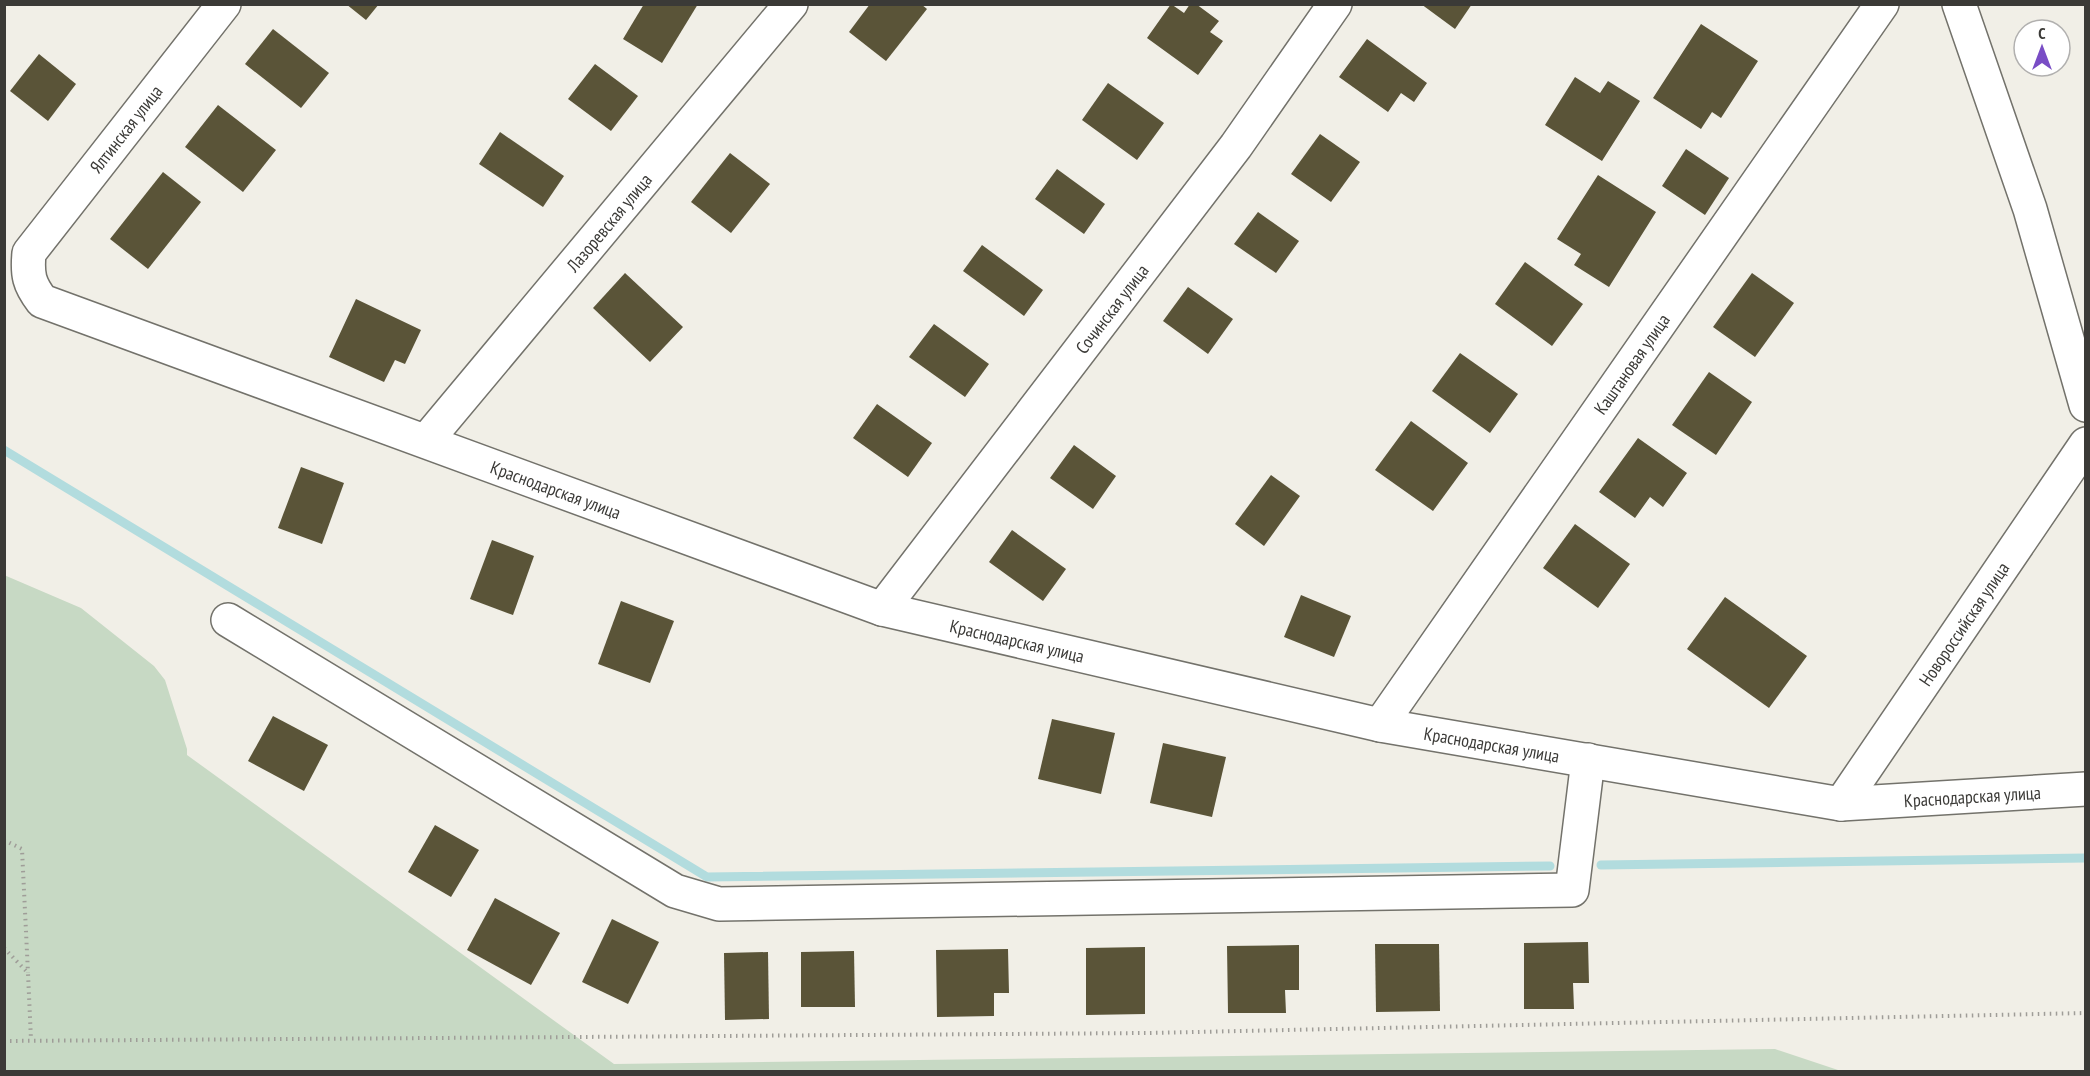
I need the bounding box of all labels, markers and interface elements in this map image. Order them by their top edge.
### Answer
north arrow [2012,18,2072,78]
text: С [2038,23,2046,43]
street label: Ялтинская улица [85,80,167,178]
street label: Лазоревская улица [560,168,656,277]
street label: Сочинская улица [1070,259,1153,358]
street label: Каштановая улица [1588,309,1674,419]
street label: Краснодарская улица [488,455,624,524]
street label: Новороссийская улица [1913,557,2014,690]
street label: Краснодарская улица [948,614,1086,667]
street label: Краснодарская улица [1422,721,1561,767]
street label: Краснодарская улица [1903,780,2042,812]

